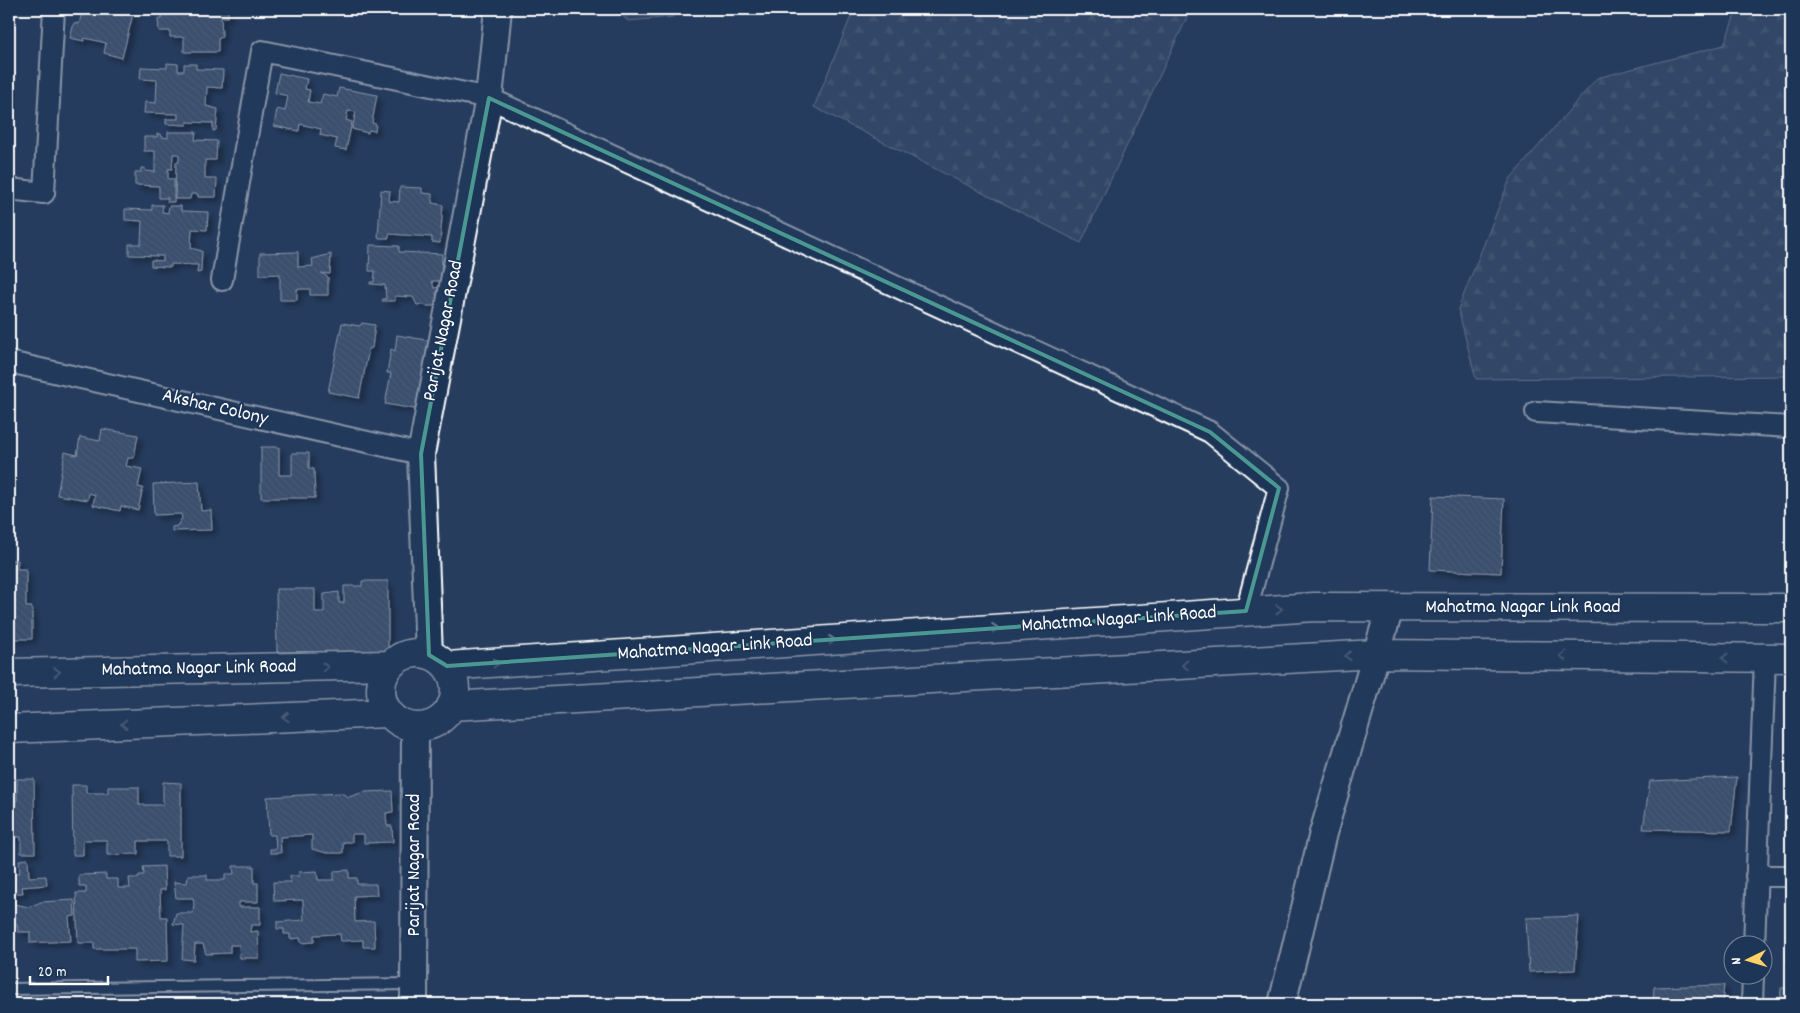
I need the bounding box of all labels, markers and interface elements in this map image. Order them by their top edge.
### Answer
street label: Parijat Nagar Road [417,258,471,404]
street label: Akshar Colony [159,382,272,434]
street label: Mahatma Nagar Link Road [1425,594,1621,622]
street label: Mahatma Nagar Link Road [1021,599,1217,641]
one-way arrow [1275,604,1283,615]
one-way arrow [991,623,999,634]
street label: Mahatma Nagar Link Road [617,627,813,669]
one-way arrow [829,634,837,645]
one-way arrow [1343,650,1351,661]
one-way arrow [1558,651,1566,662]
street label: Mahatma Nagar Link Road [101,653,297,685]
one-way arrow [1721,653,1728,663]
one-way arrow [492,657,500,668]
one-way arrow [1181,659,1189,670]
one-way arrow [322,662,329,672]
one-way arrow [54,667,62,677]
one-way arrow [282,712,290,723]
one-way arrow [120,719,128,730]
street label: Parijat Nagar Road [401,794,429,936]
north arrow [1722,936,1772,986]
scale bar [30,953,108,985]
text: N [1727,957,1747,965]
text: 20 m [38,962,66,984]

